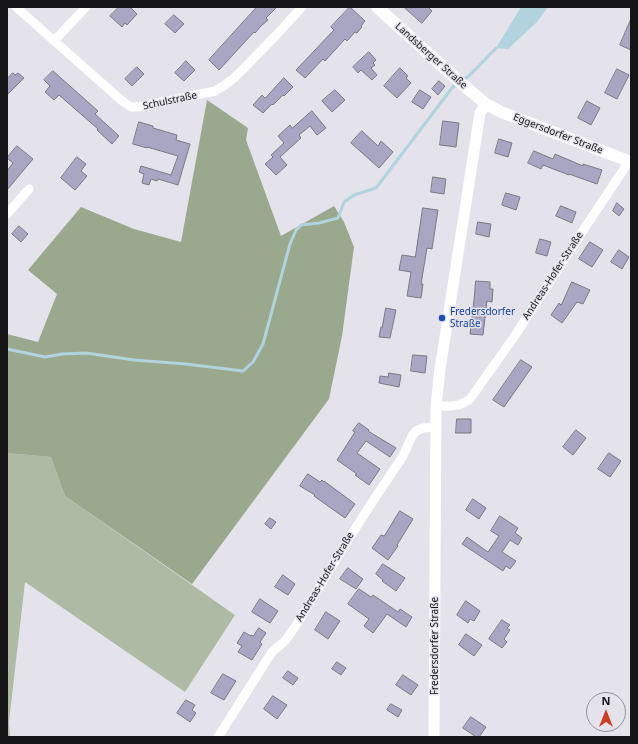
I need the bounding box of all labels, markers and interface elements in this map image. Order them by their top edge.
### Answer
street label: Landsberger Straße [392,20,470,92]
street label: Schulstraße [142,89,198,113]
street label: Eggersdorfer Straße [511,111,605,157]
street label: Andreas-Hofer-Straße [520,230,586,322]
place label: Fredersdorfer Straße [450,306,515,330]
marker: Fredersdorfer Straße [437,313,447,323]
street label: Andreas-Hofer-Straße [293,530,357,624]
street label: Fredersdorfer Straße [429,597,441,695]
north arrow [586,692,626,732]
text: N [602,693,610,708]

